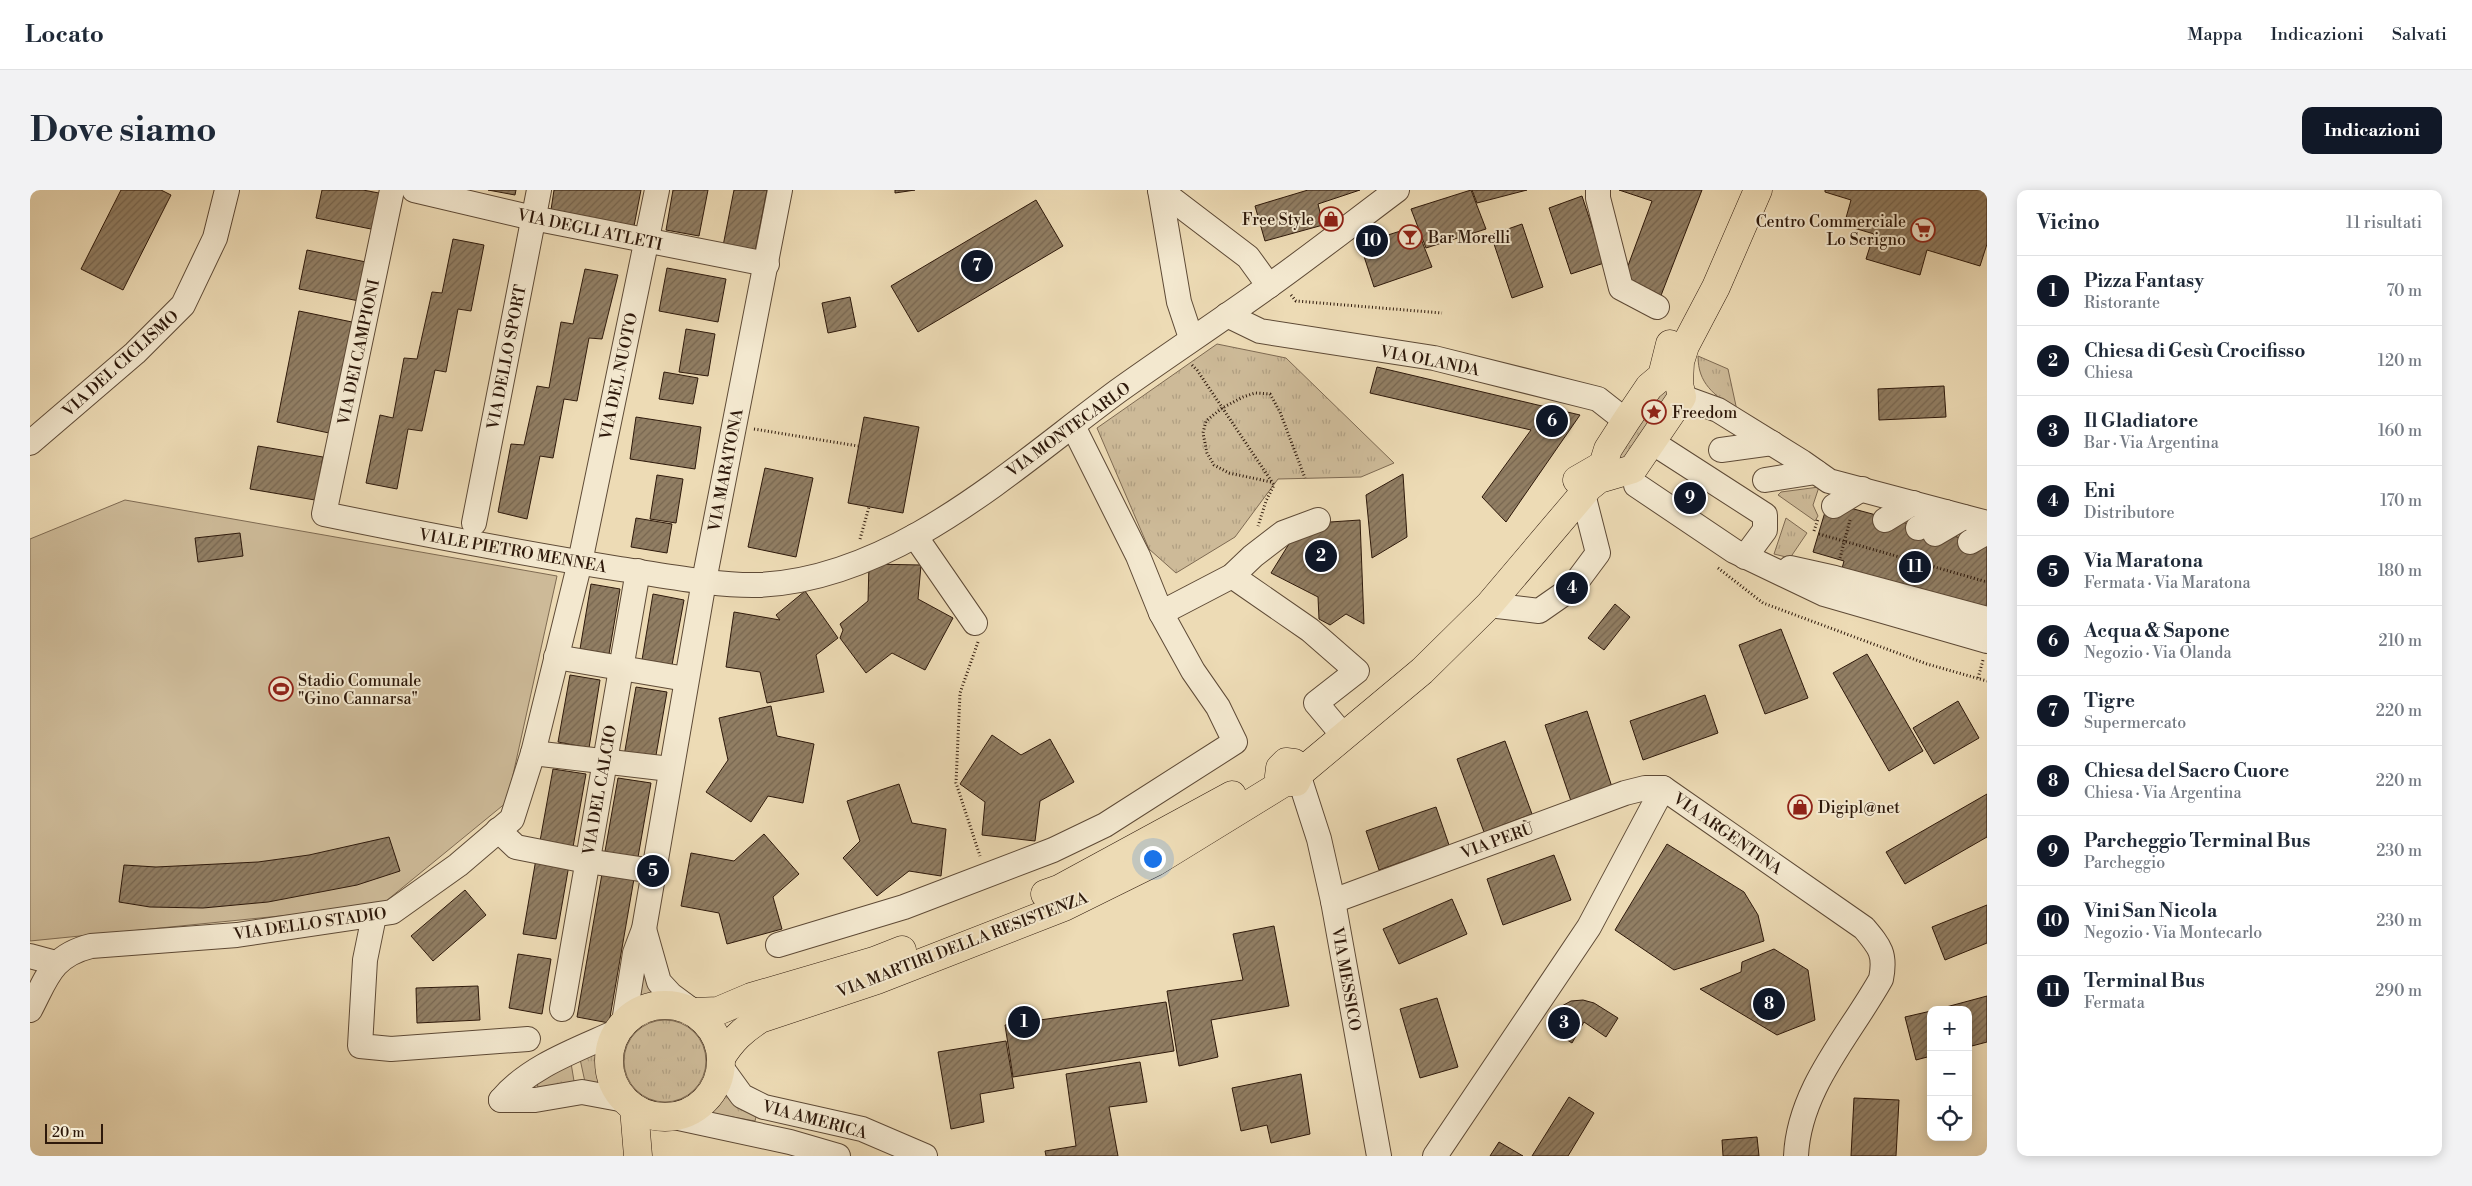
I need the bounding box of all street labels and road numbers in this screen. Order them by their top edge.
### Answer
street label: VIA DEGLI ATLETI [515,205,664,255]
street label: VIA DEI CAMPIONI [334,278,384,428]
street label: VIA DELLO SPORT [483,283,531,432]
street label: VIA DEL CICLISMO [58,306,183,422]
street label: VIA DEL NUOTO [596,311,642,442]
street label: VIA OLANDA [1377,341,1482,381]
street label: VIA MONTECARLO [1002,378,1135,482]
street label: VIA MARATONA [704,406,748,534]
street label: VIALE PIETRO MENNEA [416,524,609,578]
street label: VIA DEL CALCIO [579,724,621,858]
street label: VIA ARGENTINA [1668,788,1787,879]
street label: VIA PERÙ [1456,817,1537,864]
street label: VIA MARTIRI DELLA RESISTENZA [833,887,1092,1002]
street label: VIA DELLO STADIO [232,903,388,945]
street label: VIA MESSICO [1327,925,1365,1033]
street label: VIA AMERICA [759,1096,870,1144]

